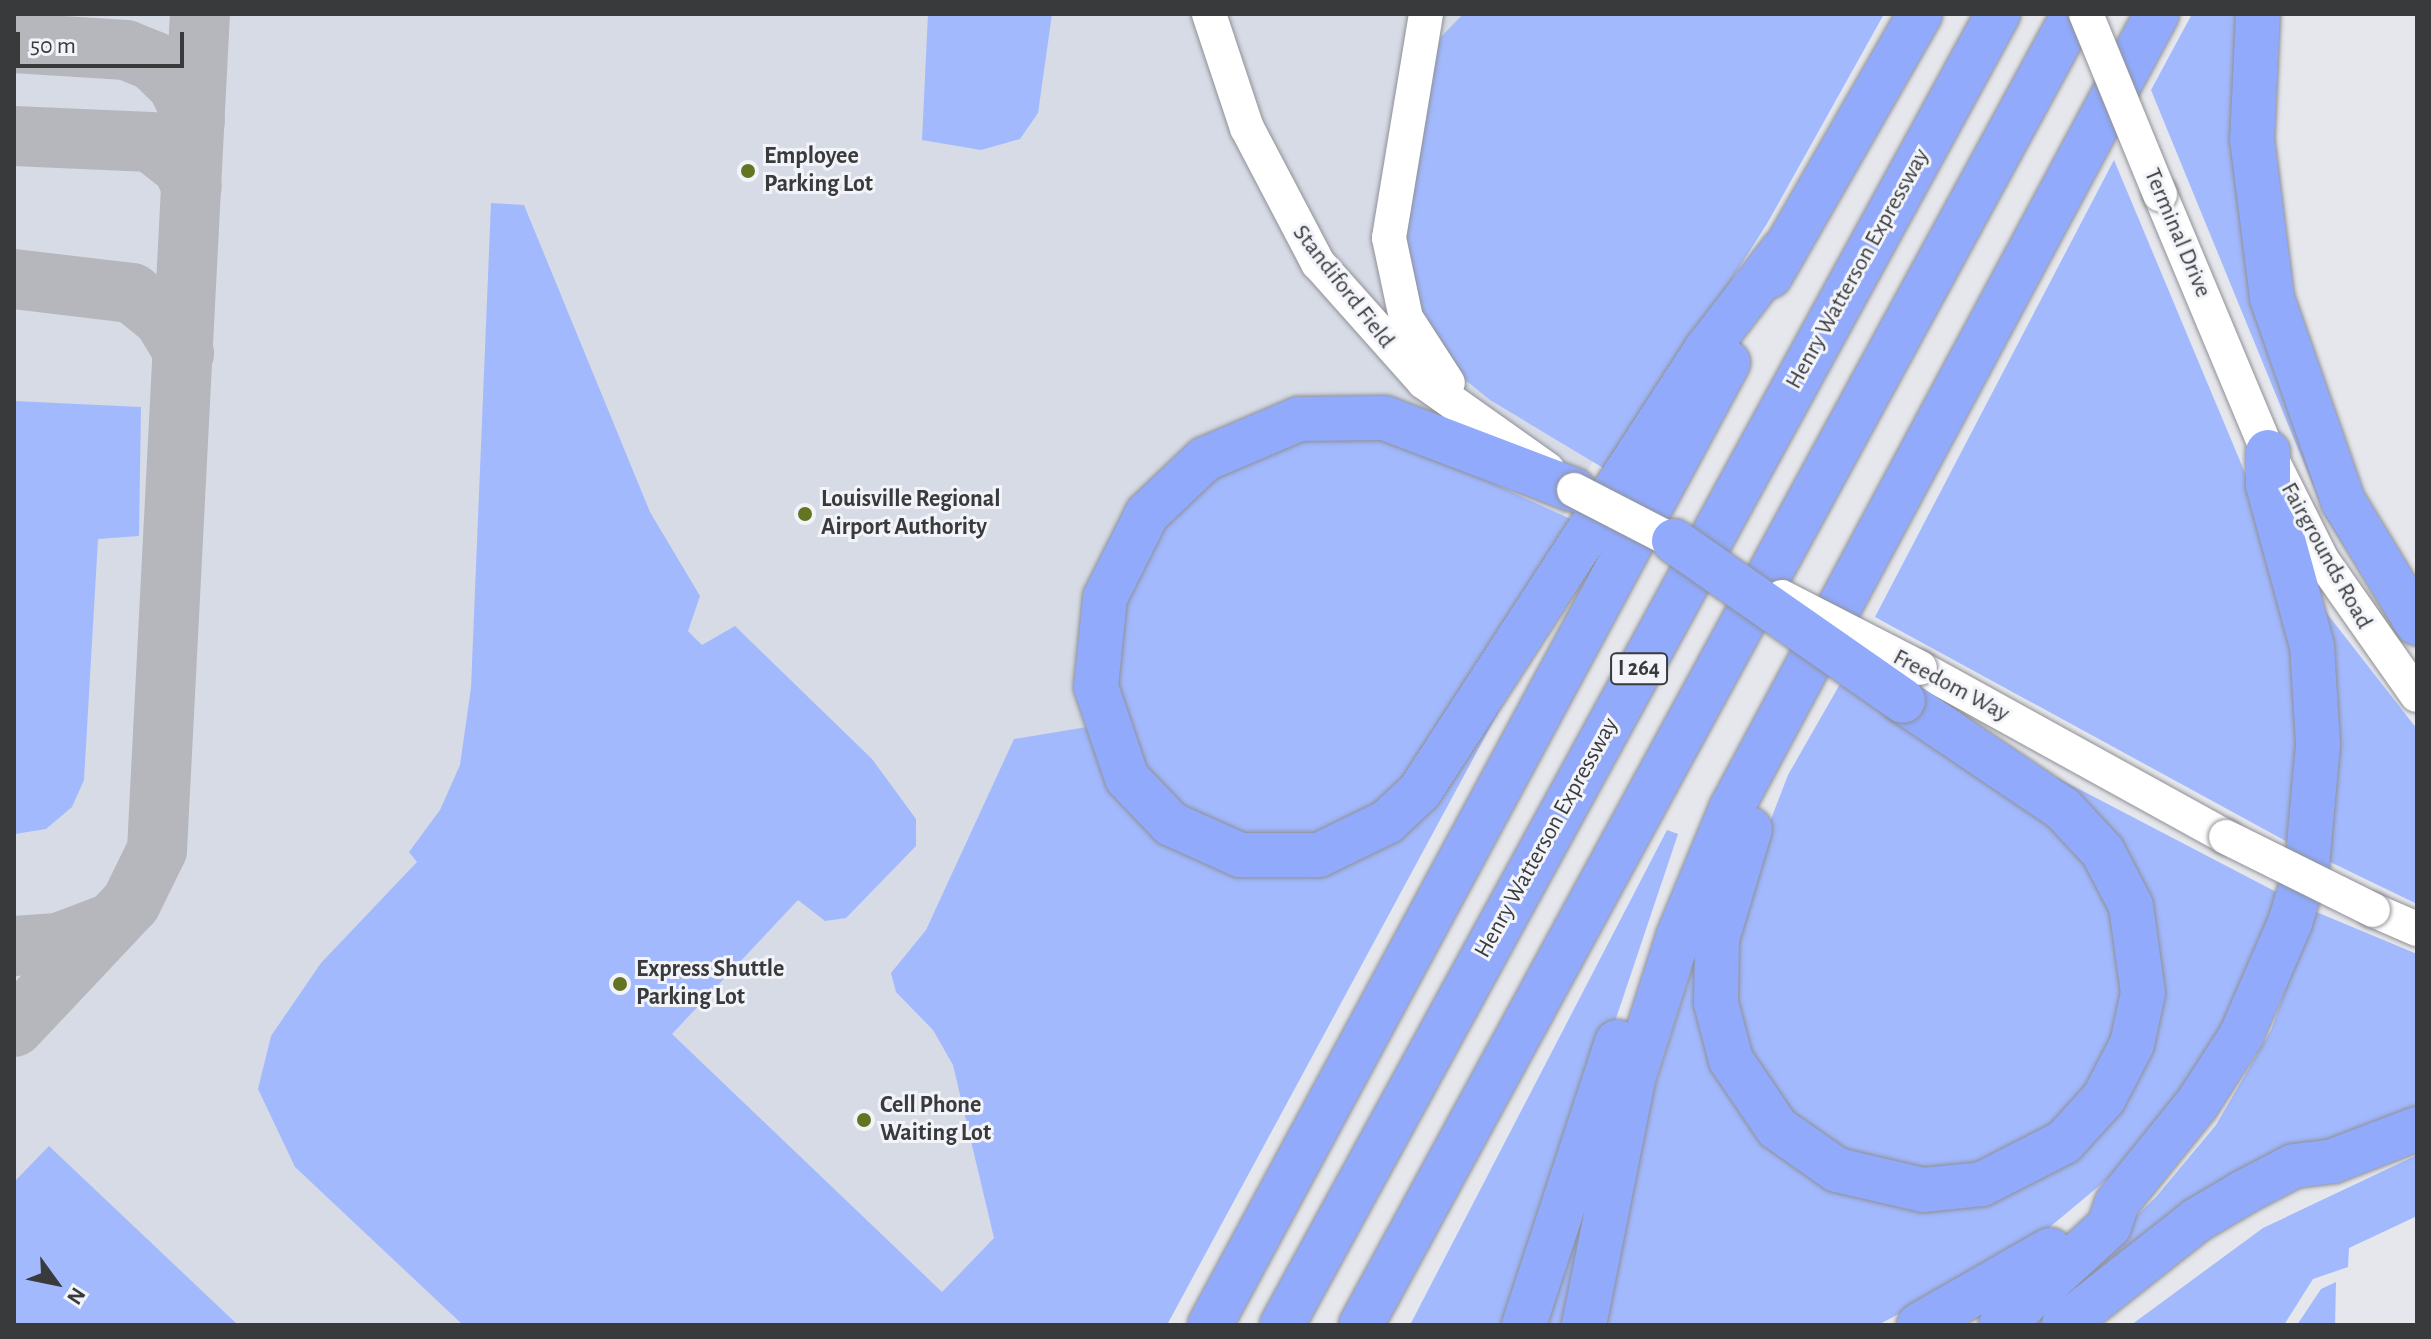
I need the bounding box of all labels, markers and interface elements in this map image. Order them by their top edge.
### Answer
scale bar [20,16,188,66]
text: 50 m [30,34,76,58]
place label: Employee Parking Lot [764,143,873,199]
street label: Henry Watterson Expressway [1780,144,1936,394]
marker: Employee Parking Lot [739,162,757,180]
street label: Terminal Drive [2137,164,2217,302]
street label: Standiford Field [1286,220,1400,354]
street label: Fairgrounds Road [2274,478,2378,634]
place label: Louisville Regional Airport Authority [821,486,1001,542]
marker: Louisville Regional Airport Authority [796,505,814,523]
street label: Freedom Way [1888,643,2014,729]
road number: I 264 [1609,651,1669,687]
street label: Henry Watterson Expressway [1469,713,1625,963]
place label: Express Shuttle Parking Lot [636,956,784,1012]
marker: Express Shuttle Parking Lot [611,975,629,993]
place label: Cell Phone Waiting Lot [880,1092,991,1148]
marker: Cell Phone Waiting Lot [855,1111,873,1129]
north arrow [16,1243,96,1323]
text: N [63,1284,90,1308]

